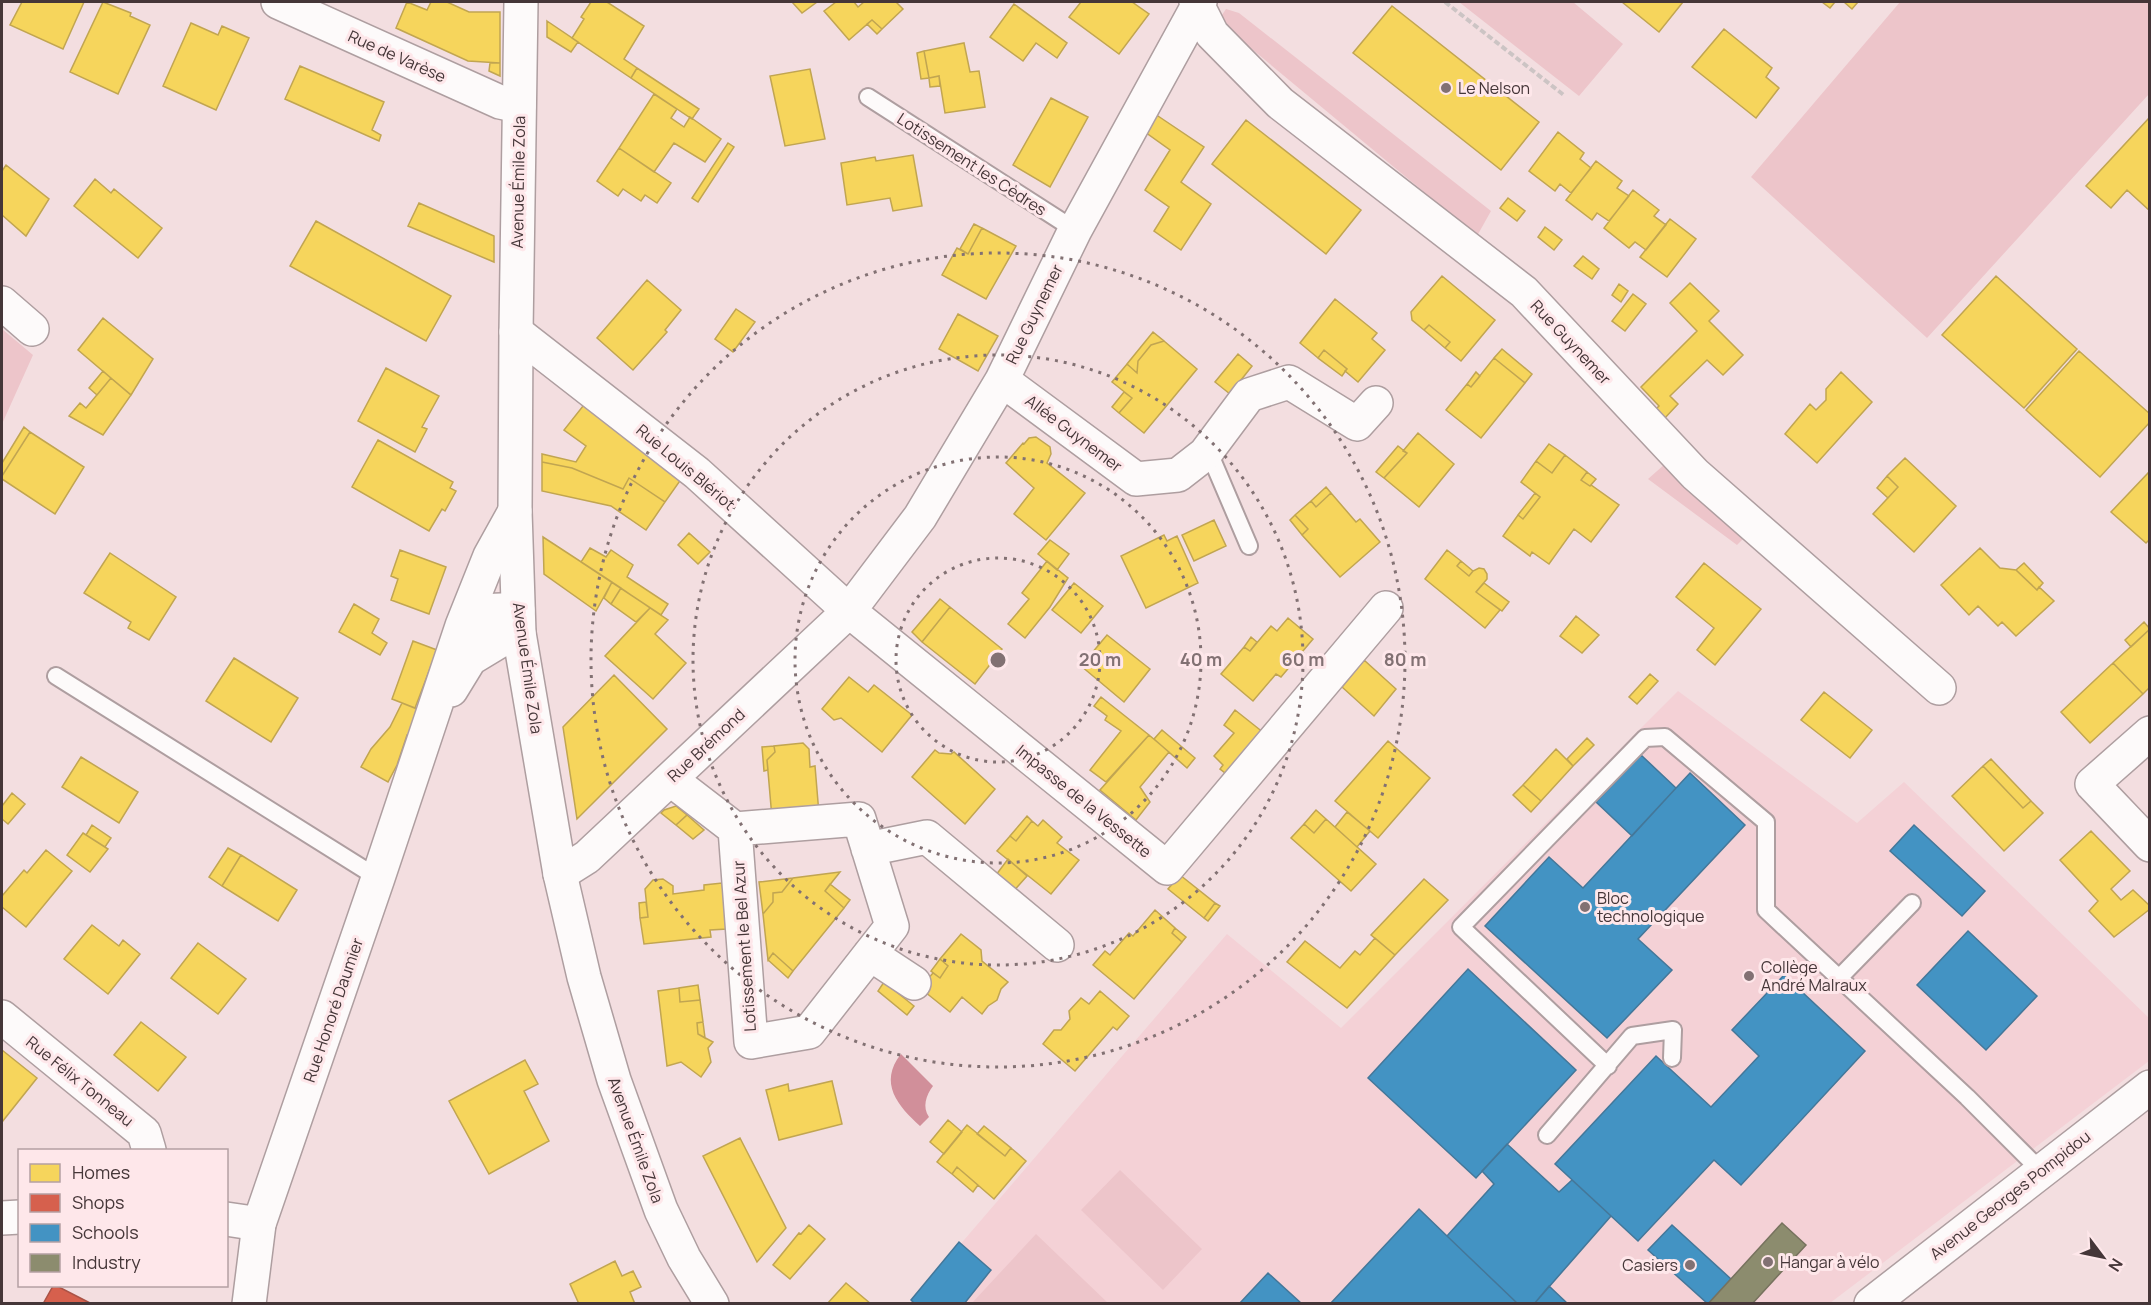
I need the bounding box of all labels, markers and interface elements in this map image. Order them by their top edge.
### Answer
street label: Rue de Varèse [345,25,449,87]
place label: Le Nelson [1458,77,1530,99]
marker: Le Nelson [1439,81,1453,95]
street label: Lotissement les Cèdres [893,107,1051,221]
street label: Avenue Émile Zola [506,116,530,248]
street label: Rue Guynemer [1000,260,1068,368]
street label: Rue Guynemer [1526,295,1616,389]
street label: Allée Guynemer [1021,389,1127,477]
street label: Rue Louis Blériot [632,419,740,515]
street label: Avenue Émile Zola [508,601,548,735]
text: 20 m [1079,647,1121,671]
text: 40 m [1180,647,1222,671]
text: 60 m [1282,647,1324,671]
text: 80 m [1384,647,1426,671]
centre of rings [988,650,1008,670]
street label: Rue Brémond [662,703,750,787]
street label: Impasse de la Vessette [1012,739,1156,863]
street label: Lotissement le Bel Azur [727,859,761,1032]
place label: Bloc technologique [1597,887,1704,927]
marker: Bloc technologique [1578,900,1592,914]
street label: Rue Honoré Daumier [298,935,368,1085]
place label: Collège André Malraux [1761,956,1867,996]
marker: Collège André Malraux [1742,969,1756,983]
street label: Rue Félix Tonneau [22,1031,138,1131]
street label: Avenue Émile Zola [603,1074,669,1206]
street label: Avenue Georges Pompidou [1925,1125,2095,1265]
legend [18,1149,228,1287]
text: Homes [72,1160,130,1184]
text: Shops [72,1190,124,1214]
text: Schools [72,1220,139,1244]
north arrow [2073,1227,2133,1287]
text: Industry [72,1250,141,1274]
place label: Hangar à vélo [1780,1251,1879,1273]
place label: Casiers [1622,1254,1678,1276]
text: N [2103,1254,2128,1276]
marker: Hangar à vélo [1761,1255,1775,1269]
marker: Casiers [1683,1258,1697,1272]

